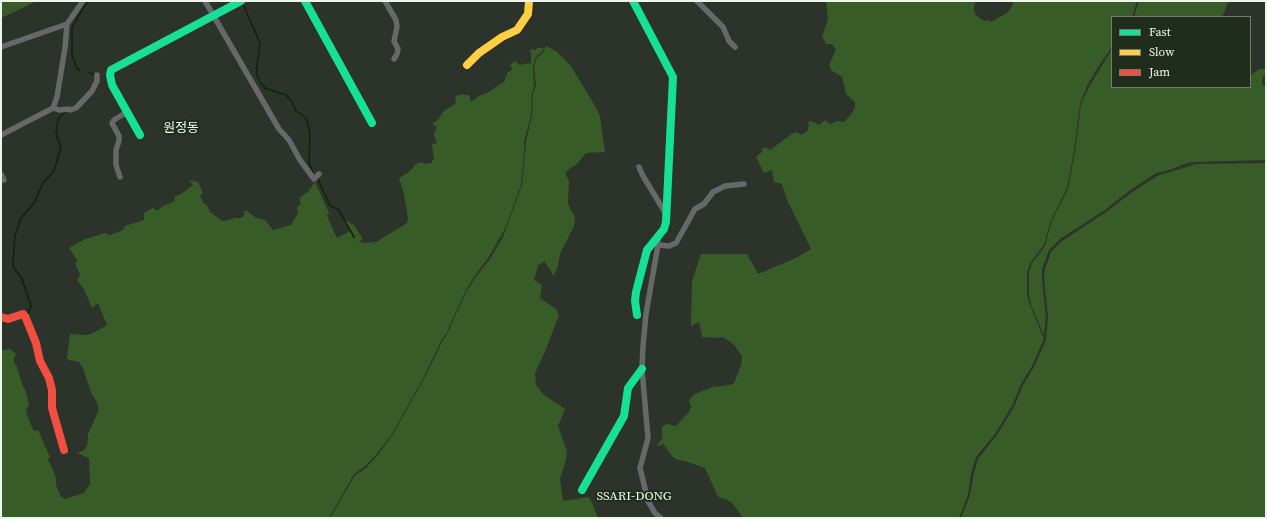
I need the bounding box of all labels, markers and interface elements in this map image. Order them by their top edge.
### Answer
legend [1111,16,1251,88]
text: Fast [1149,24,1171,40]
text: Slow [1149,44,1174,60]
text: Jam [1149,64,1170,80]
district label: 원정동 [163,121,199,137]
district label: SSARI-DONG [591,489,677,505]

